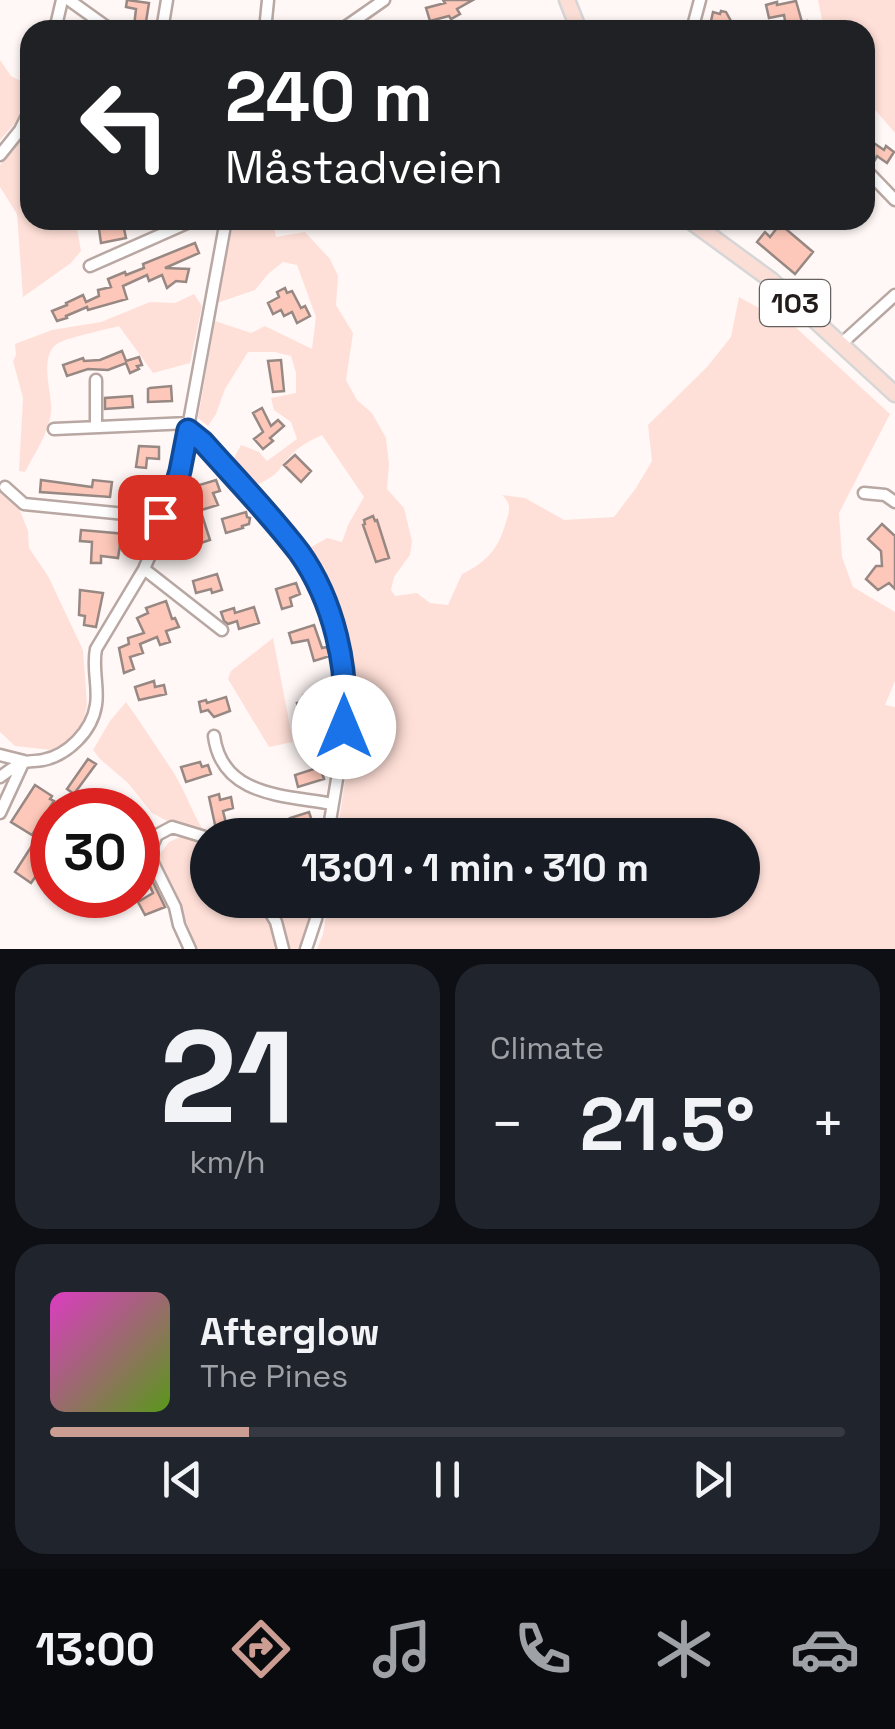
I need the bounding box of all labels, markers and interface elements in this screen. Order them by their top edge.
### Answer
text: 240 m [225,52,433,141]
icon: left [60,60,190,190]
text: Måstadveien [225,139,503,196]
road number: 103 [760,280,830,326]
pin [118,475,203,560]
icon: arrive [133,490,188,545]
position arrow [292,675,396,779]
speed limit sign: 30 [30,788,160,918]
text: 13:01 · 1 min · 310 m [301,844,649,892]
text: 21 [160,994,295,1160]
text: Climate [490,1028,604,1068]
text: 21.5° [580,1076,755,1172]
text: − [490,1089,524,1159]
text: + [811,1089,845,1159]
text: km/h [189,1142,266,1182]
text: Afterglow [200,1308,380,1356]
text: The Pines [200,1356,348,1396]
icon: previous [155,1452,210,1507]
icon: pause [420,1452,475,1507]
icon: next [685,1452,740,1507]
icon: directions [226,1614,296,1684]
icon: music [367,1614,437,1684]
icon: phone [508,1614,578,1684]
icon: climate [649,1614,719,1684]
icon: car [790,1614,860,1684]
text: 13:00 [35,1621,155,1678]

